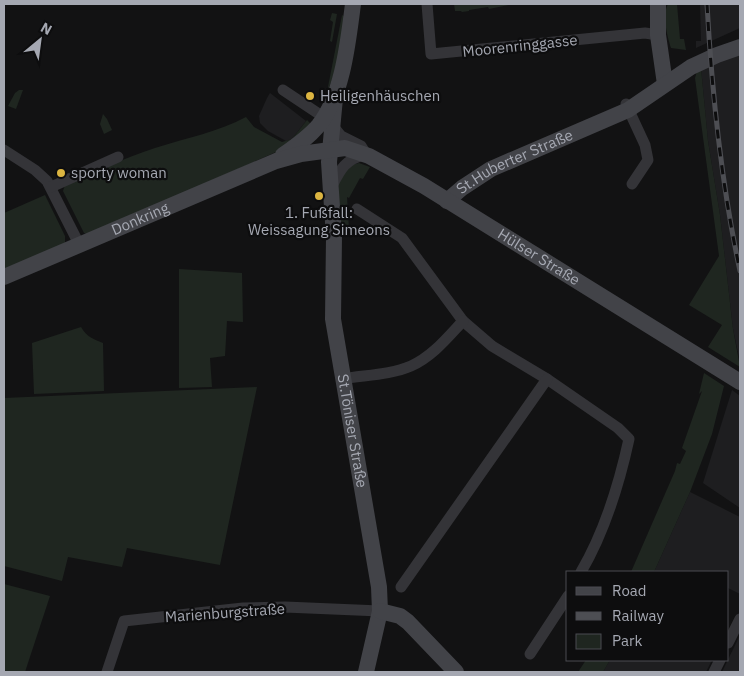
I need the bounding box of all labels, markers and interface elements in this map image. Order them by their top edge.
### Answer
north arrow [15,15,65,65]
text: N [38,18,55,39]
street label: Moorenringgasse [462,30,578,61]
place label: Heiligenhäuschen [320,86,440,105]
marker: Heiligenhäuschen [304,90,316,102]
street label: St.Huberter Straße [452,125,576,198]
place label: sporty woman [71,163,167,182]
marker: sporty woman [55,167,67,179]
marker: 1. Fußfall: Weissagung Simeons [313,190,325,202]
street label: Donkring [108,198,172,239]
place label: 1. Fußfall: Weissagung Simeons [248,203,390,239]
street label: Hülser Straße [494,224,584,289]
street label: St.Töniser Straße [334,372,372,489]
legend [566,571,729,661]
text: Road [612,581,647,600]
street label: Marienburgstraße [164,599,286,626]
text: Railway [612,606,665,625]
text: Park [612,631,642,650]

